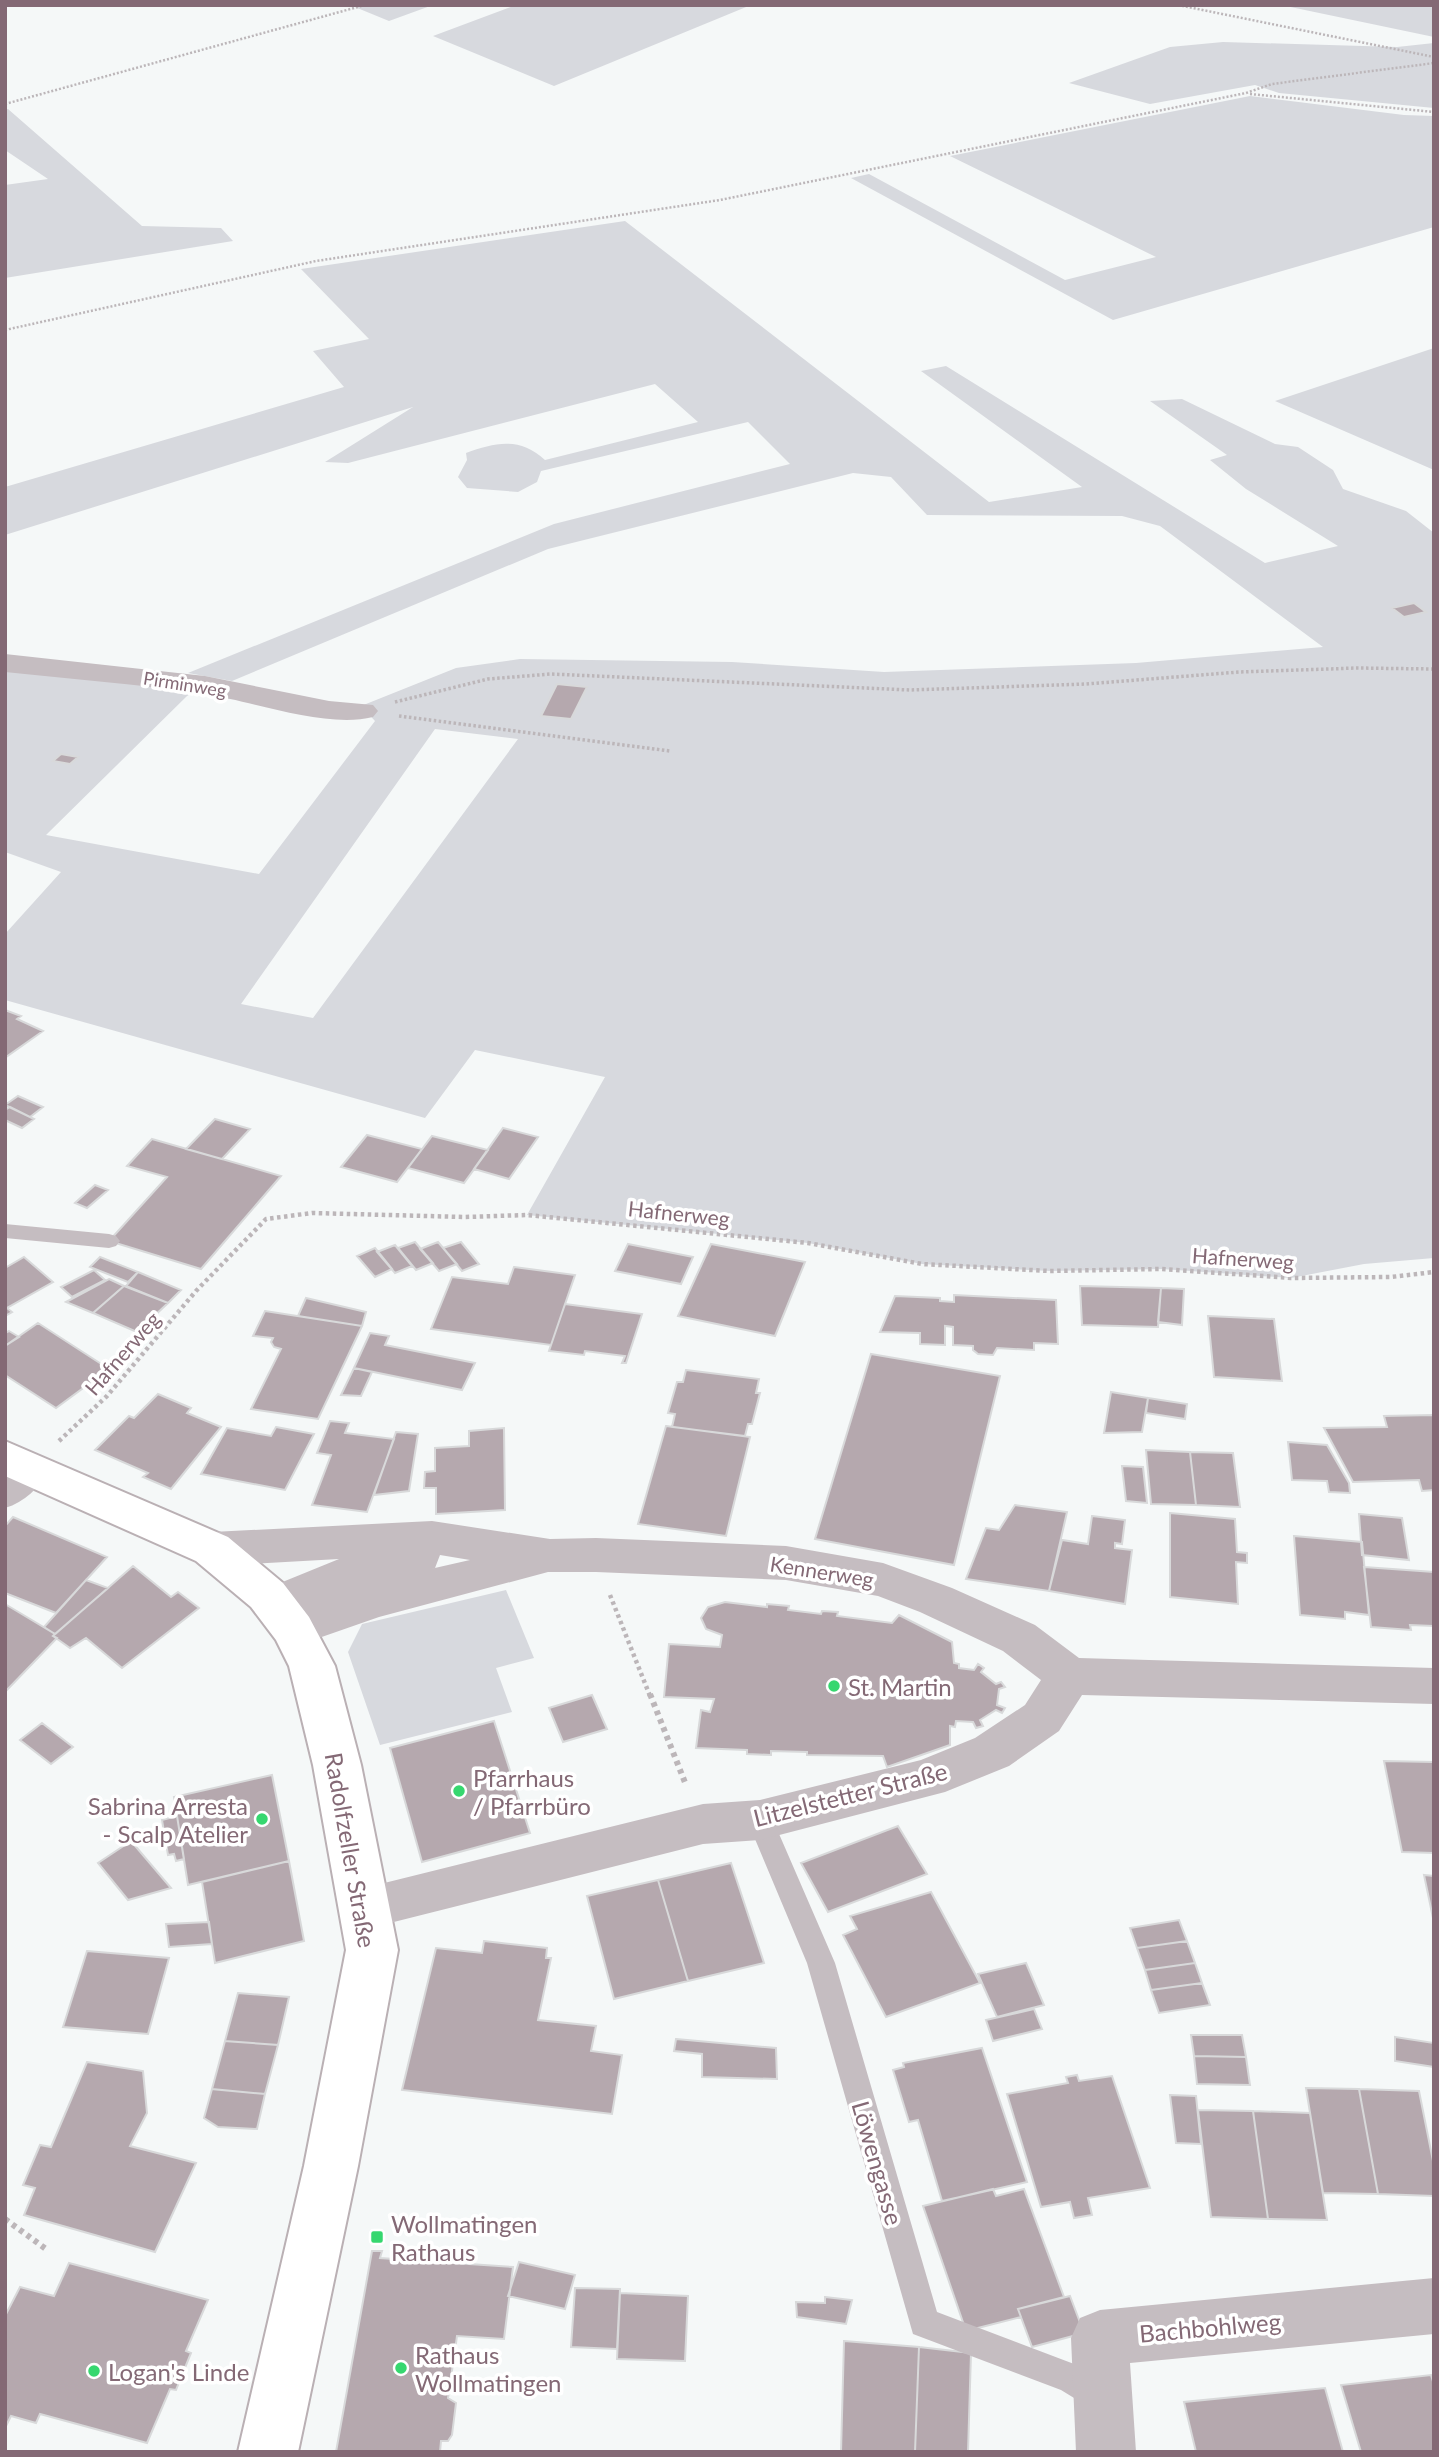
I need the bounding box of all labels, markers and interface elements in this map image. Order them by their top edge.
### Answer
street label: Pirminweg [142,667,228,701]
street label: Hafnerweg [627,1195,731,1231]
street label: Hafnerweg [1191,1242,1295,1274]
street label: Hafnerweg [79,1306,165,1400]
street label: Kennerweg [768,1550,876,1592]
place label: St. Martin [848,1672,952,1701]
marker: St. Martin [826,1678,842,1694]
street label: Radolfzeller Straße [320,1750,382,1950]
street label: Litzelstetter Straße [750,1756,950,1832]
place label: Pfarrhaus / Pfarrbüro [473,1763,591,1820]
marker: Pfarrhaus / Pfarrbüro [451,1783,467,1799]
place label: Sabrina Arresta - Scalp Atelier [88,1791,248,1848]
marker: Sabrina Arresta - Scalp Atelier [254,1811,270,1827]
street label: Löwengasse [846,2098,910,2228]
place label: Wollmatingen Rathaus [391,2209,537,2266]
marker: Wollmatingen Rathaus [369,2229,385,2245]
street label: Bachbohlweg [1138,2306,1282,2348]
place label: Rathaus Wollmatingen [415,2340,561,2397]
place label: Logan's Linde [108,2357,249,2386]
marker: Rathaus Wollmatingen [393,2360,409,2376]
marker: Logan's Linde [86,2363,102,2379]

